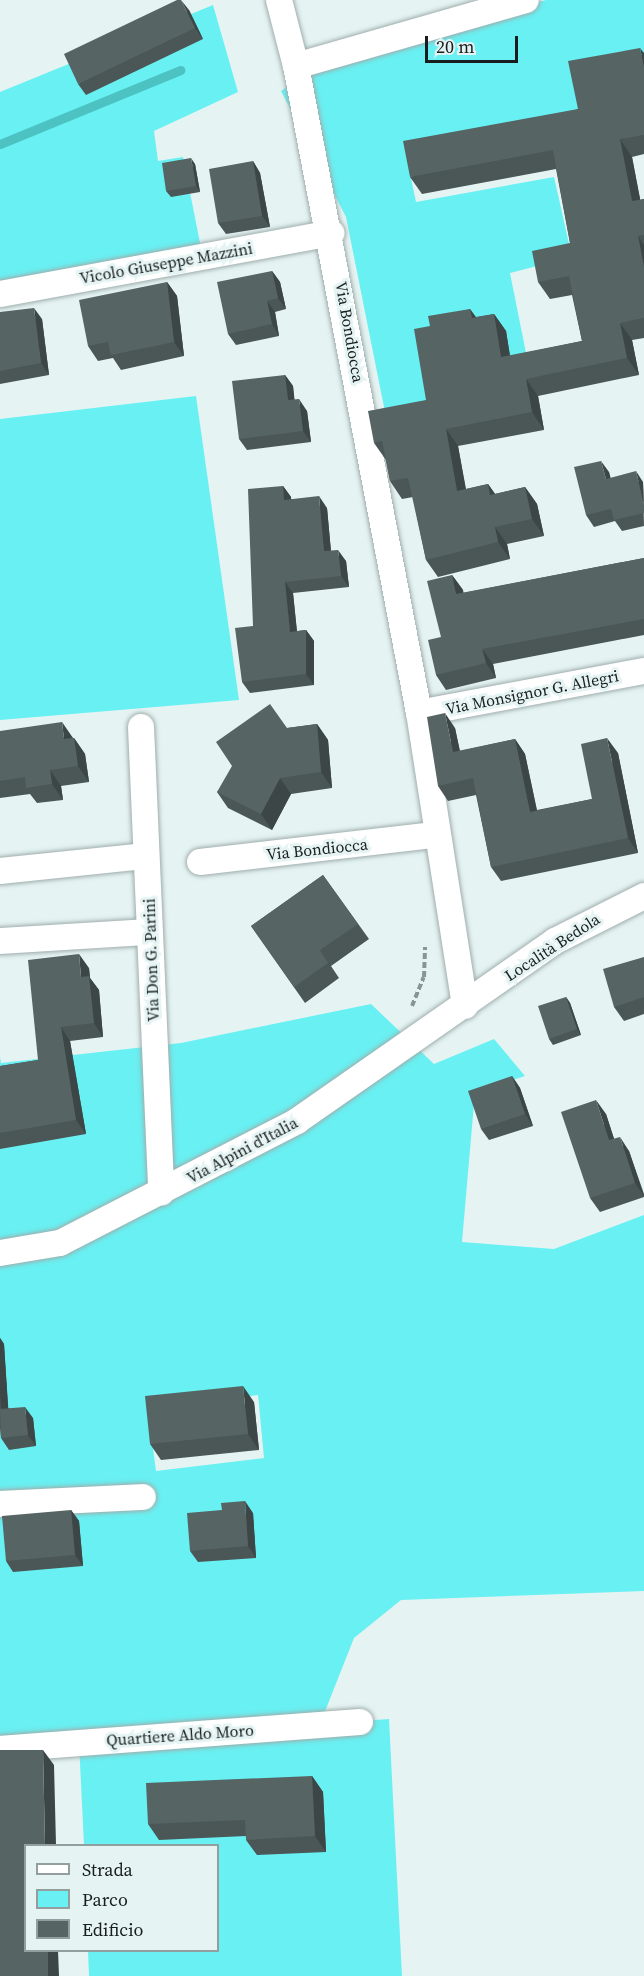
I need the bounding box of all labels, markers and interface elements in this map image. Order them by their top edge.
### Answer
scale bar [428,24,521,62]
text: 20 m [436,34,474,59]
street label: Vicolo Giuseppe Mazzini [78,238,254,288]
street label: Via Bondiocca [332,280,368,384]
street label: Via Monsignor G. Allegri [444,666,620,718]
street label: Via Bondiocca [265,834,369,864]
street label: Via Don G. Parini [139,898,163,1022]
street label: Località Bedola [501,909,603,985]
street label: Via Alpini d'Italia [183,1113,301,1187]
street label: Quartiere Aldo Moro [106,1720,254,1750]
legend [24,1844,219,1952]
text: Strada [82,1857,133,1882]
text: Parco [82,1887,128,1912]
text: Edificio [82,1917,143,1942]

